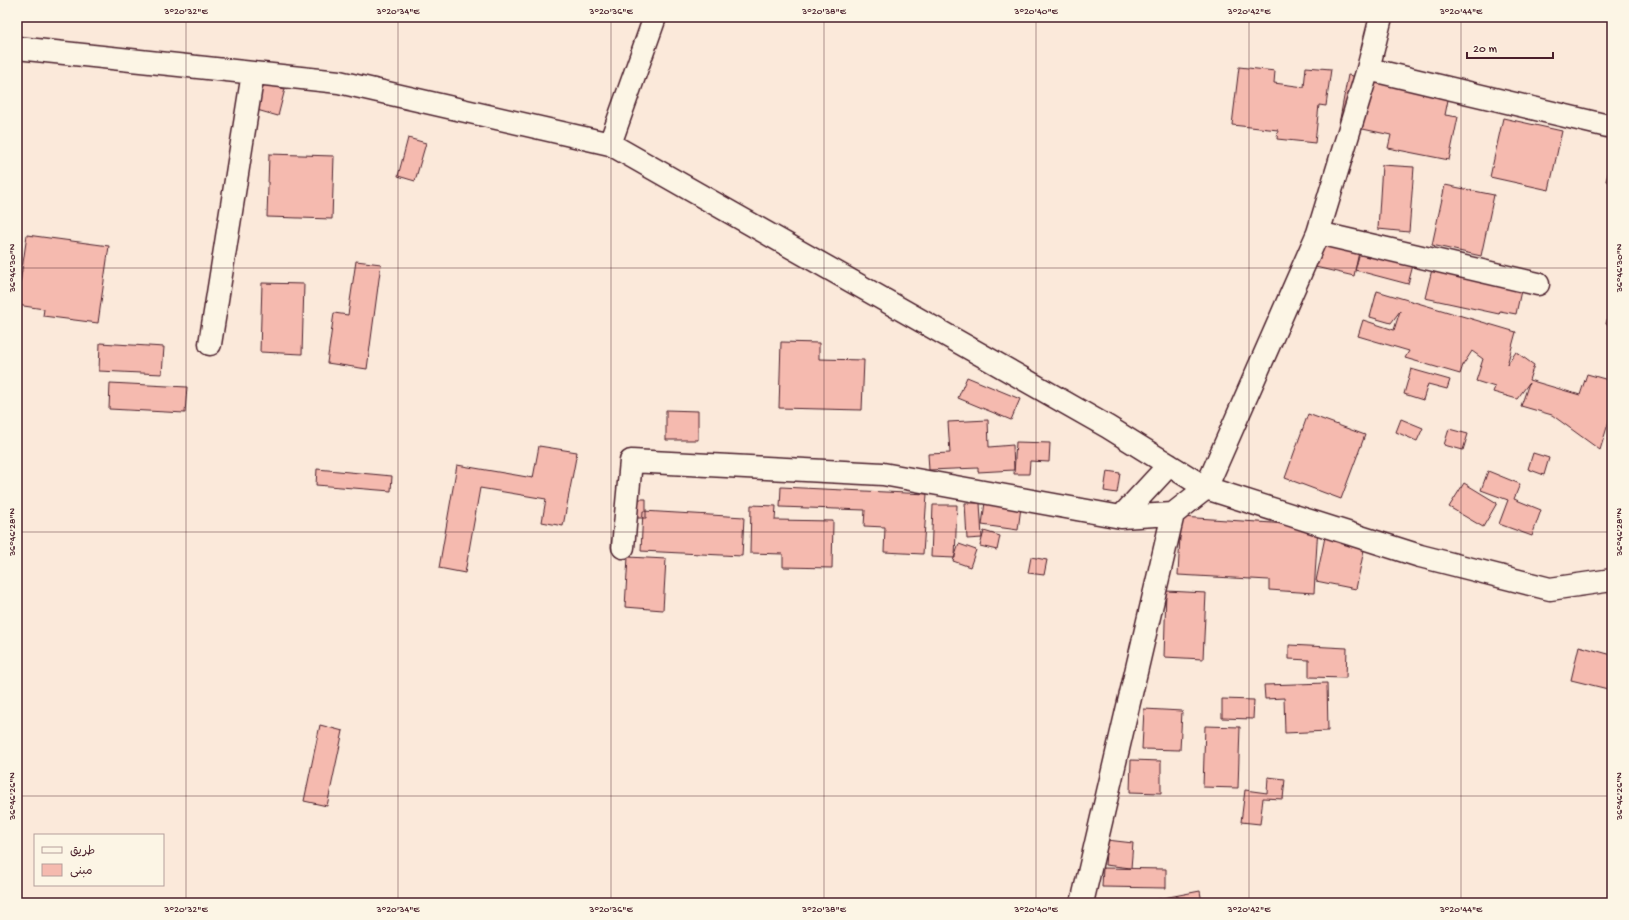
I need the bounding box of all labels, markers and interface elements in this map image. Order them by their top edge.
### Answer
text: 3°20'32"E [163,6,208,18]
text: 3°20'34"E [375,6,420,18]
text: 3°20'36"E [588,6,633,18]
text: 3°20'38"E [801,6,847,18]
text: 3°20'40"E [1013,6,1059,18]
text: 3°20'42"E [1227,6,1271,18]
text: 3°20'44"E [1439,6,1483,18]
scale bar [1467,34,1553,60]
text: 20 m [1473,43,1498,57]
text: 36°46'30"N [7,243,19,293]
text: 36°46'30"N [1614,243,1626,293]
text: 36°46'28"N [7,507,19,557]
text: 36°46'28"N [1614,507,1626,557]
text: 36°46'26"N [7,772,19,821]
text: 36°46'26"N [1614,772,1626,821]
legend [34,834,164,886]
text: طريق [70,845,95,859]
text: مبنى [70,865,93,879]
text: 3°20'32"E [163,904,208,916]
text: 3°20'34"E [375,904,420,916]
text: 3°20'36"E [588,904,633,916]
text: 3°20'38"E [801,904,847,916]
text: 3°20'40"E [1013,904,1059,916]
text: 3°20'42"E [1227,904,1271,916]
text: 3°20'44"E [1439,904,1483,916]

